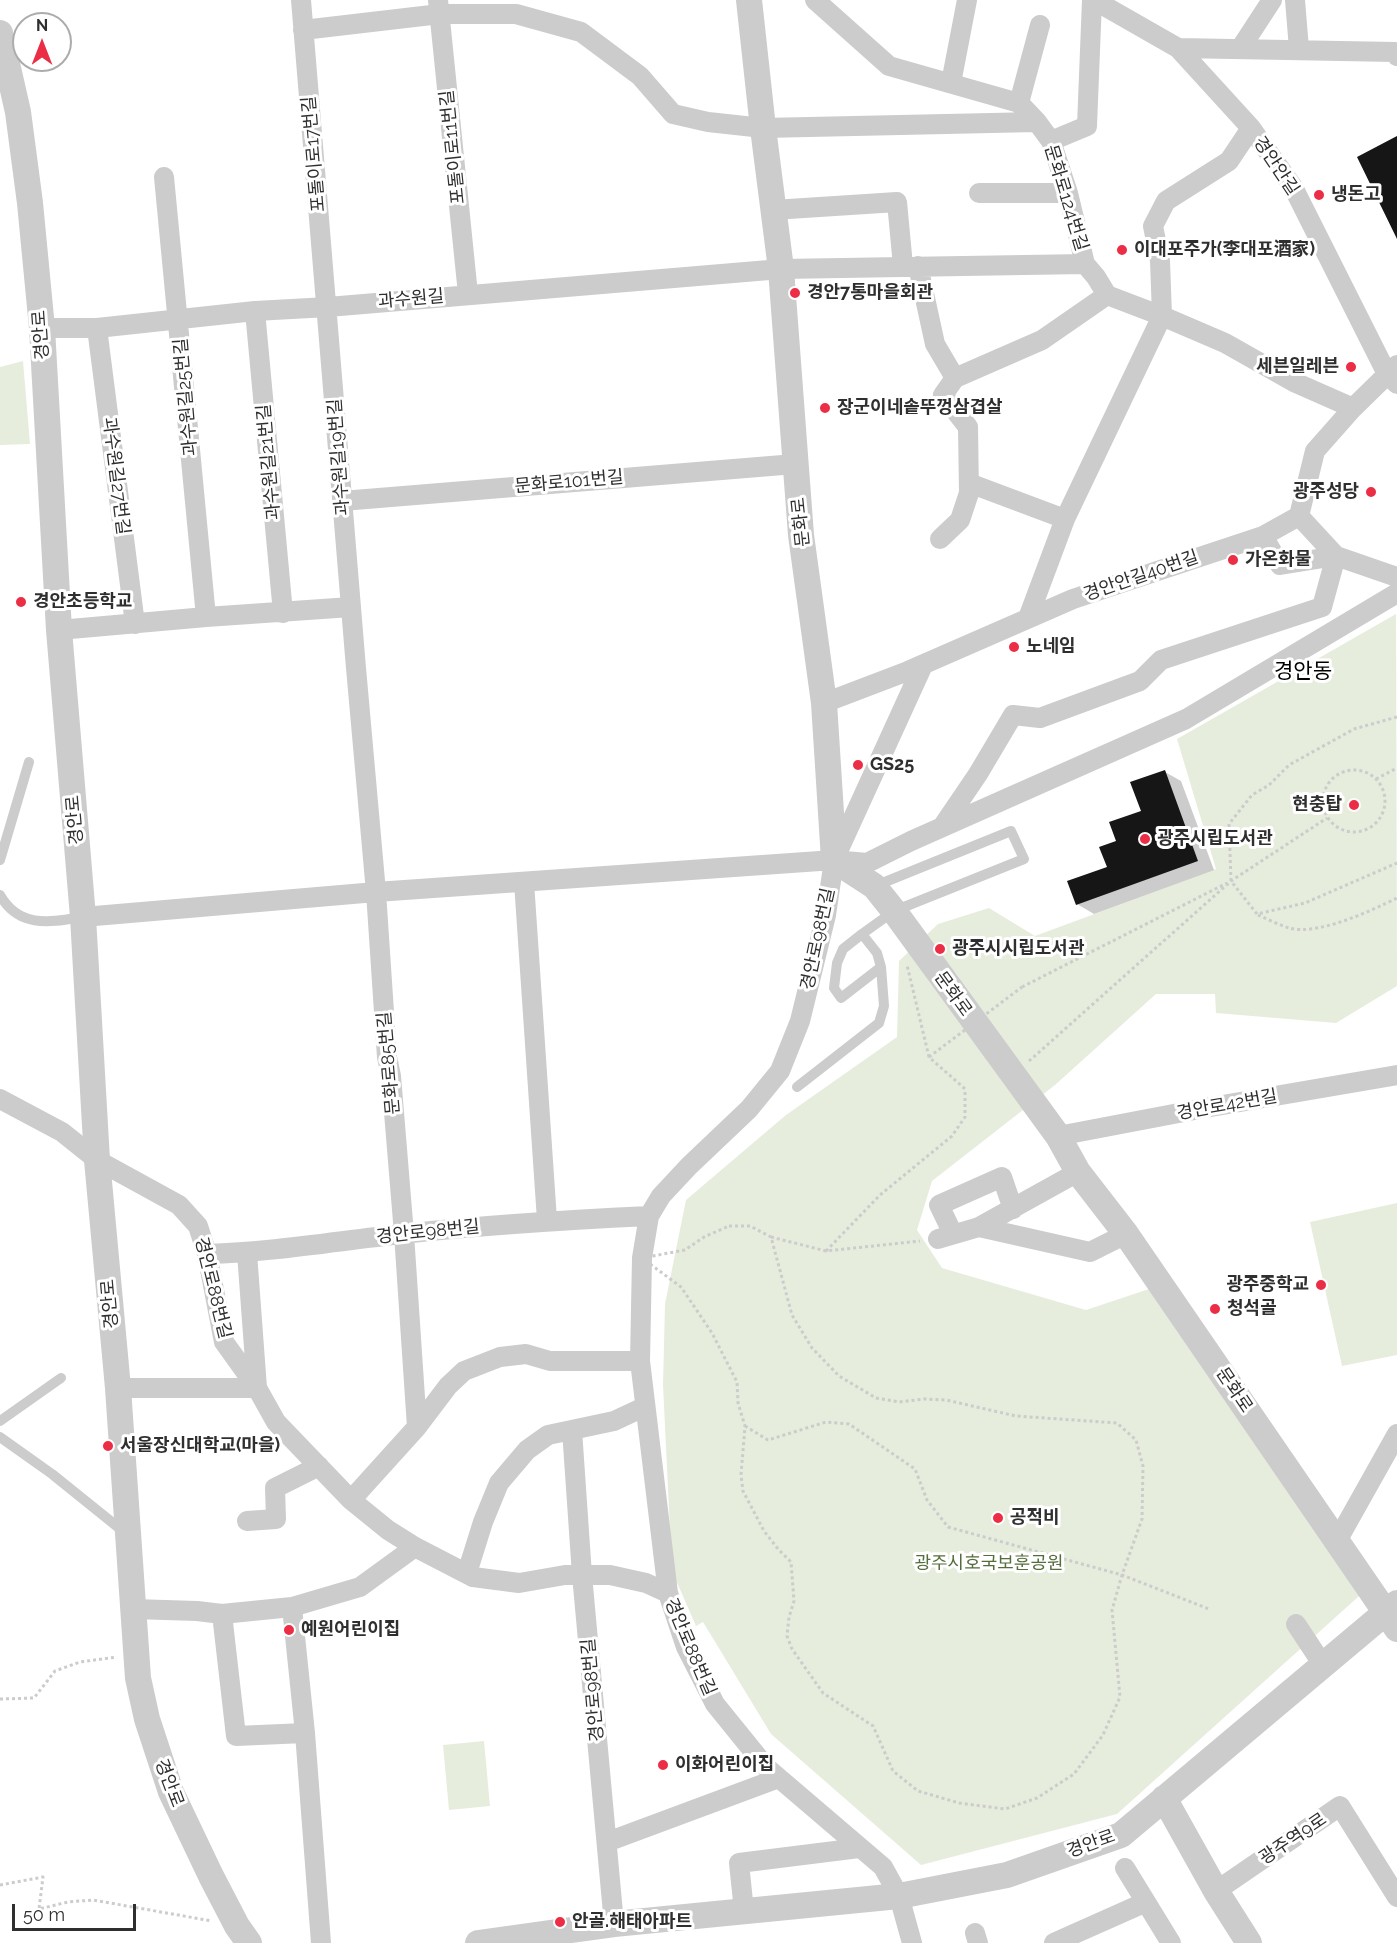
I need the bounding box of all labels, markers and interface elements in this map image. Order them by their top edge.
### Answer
north arrow [12,12,72,72]
text: N [36,16,48,35]
street label: 포돌이로11번길 [436,89,470,205]
street label: 포돌이로17번길 [298,95,330,213]
street label: 경안안길 [1249,133,1303,199]
street label: 문화로124번길 [1040,142,1092,254]
place label: 냉돈고 [1331,184,1381,206]
marker: 냉돈고 [1312,188,1326,202]
place label: 이대포주가(李대포酒家) [1134,239,1315,261]
marker: 이대포주가(李대포酒家) [1115,243,1129,257]
place label: 경안7통마을회관 [807,282,933,304]
street label: 과수원길 [377,285,445,313]
marker: 경안7통마을회관 [788,286,802,300]
street label: 경안로 [28,309,54,361]
street label: 과수원길25번길 [170,337,202,457]
place label: 세븐일레븐 [1256,356,1339,378]
marker: 세븐일레븐 [1344,360,1358,374]
place label: 장군이네솥뚜껑삼겹살 [837,397,1003,419]
street label: 과수원길19번길 [324,398,354,516]
marker: 장군이네솥뚜껑삼겹살 [818,401,832,415]
street label: 과수원길21번길 [253,403,285,521]
street label: 과수원길27번길 [98,416,134,536]
street label: 문화로101번길 [514,466,624,498]
place label: 광주성당 [1293,481,1359,503]
marker: 광주성당 [1364,485,1378,499]
street label: 문화로 [788,496,814,548]
street label: 경안안길40번길 [1081,546,1201,606]
place label: 가온화물 [1245,549,1311,571]
marker: 가온화물 [1226,553,1240,567]
place label: 경안초등학교 [33,591,132,613]
marker: 경안초등학교 [14,595,28,609]
place label: 노네임 [1026,636,1076,658]
marker: 노네임 [1007,640,1021,654]
district label: 경안동 [1274,659,1332,685]
place label: GS25 [870,754,914,776]
marker: GS25 [851,758,865,772]
street label: 경안로 [62,794,88,846]
place label: 현충탑 [1292,794,1342,816]
marker: 현충탑 [1347,798,1361,812]
place label: 광주시립도서관 [1157,828,1273,850]
marker: 광주시립도서관 [1138,832,1152,846]
street label: 경안로98번길 [797,886,839,992]
place label: 광주시시립도서관 [952,938,1084,960]
marker: 광주시시립도서관 [933,942,947,956]
street label: 문화로 [930,968,976,1020]
street label: 문화로85번길 [374,1011,404,1115]
street label: 경안로42번길 [1175,1086,1279,1124]
street label: 경안로98번길 [375,1216,481,1248]
street label: 경안로88번길 [190,1235,236,1341]
place label: 광주중학교 [1226,1274,1309,1296]
street label: 경안로 [97,1278,123,1330]
marker: 광주중학교 [1314,1278,1328,1292]
place label: 청석골 [1227,1298,1277,1320]
marker: 청석골 [1208,1302,1222,1316]
street label: 문화로 [1211,1363,1257,1417]
place label: 서울장신대학교(마을) [120,1435,280,1457]
marker: 서울장신대학교(마을) [101,1439,115,1453]
place label: 공적비 [1010,1507,1060,1529]
marker: 공적비 [991,1511,1005,1525]
park label: 광주시호국보훈공원 [914,1553,1064,1575]
street label: 경안로88번길 [660,1595,720,1699]
place label: 예원어린이집 [301,1619,400,1641]
marker: 예원어린이집 [282,1623,296,1637]
street label: 경안로98번길 [578,1637,608,1743]
place label: 이화어린이집 [675,1754,774,1776]
street label: 경안로 [150,1756,188,1810]
marker: 이화어린이집 [656,1758,670,1772]
street label: 광주역9로 [1255,1809,1331,1869]
street label: 경안로 [1064,1825,1118,1863]
scale bar [15,1892,140,1930]
text: 50 m [23,1904,65,1925]
place label: 안골.해태아파트 [572,1911,692,1933]
marker: 안골.해태아파트 [553,1915,567,1929]

